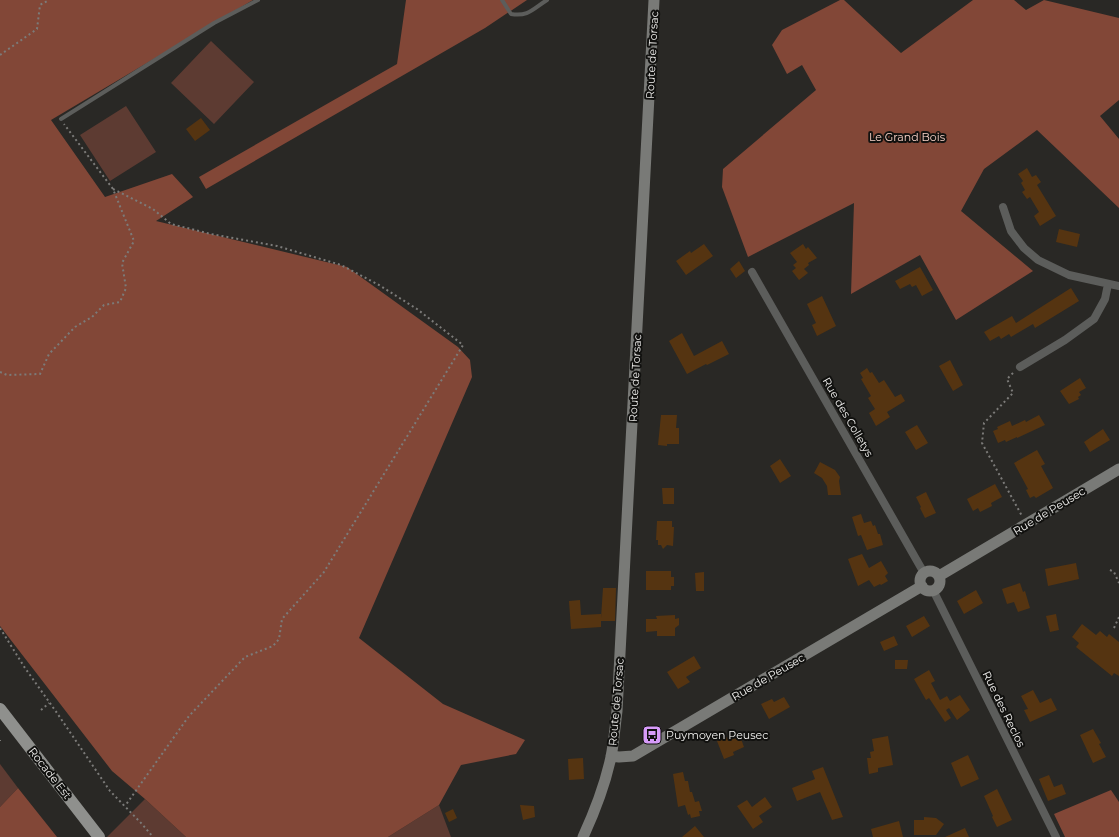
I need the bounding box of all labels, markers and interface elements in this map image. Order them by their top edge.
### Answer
street label: Route de Torsac [643,11,661,99]
park label: Le Grand Bois [869,130,946,144]
street label: Route de Torsac [626,334,644,422]
street label: Rue des Colletys [820,375,877,460]
street label: Rue de Peusec [1010,484,1088,538]
street label: Rue de Peusec [729,650,807,704]
street label: Route de Torsac [605,658,627,746]
street label: Rue des Reclos [979,669,1029,750]
bus stop icon: Puymoyen Peusec [641,724,663,746]
place label: Puymoyen Peusec [666,728,768,742]
street label: Rocade Est [26,744,75,802]

